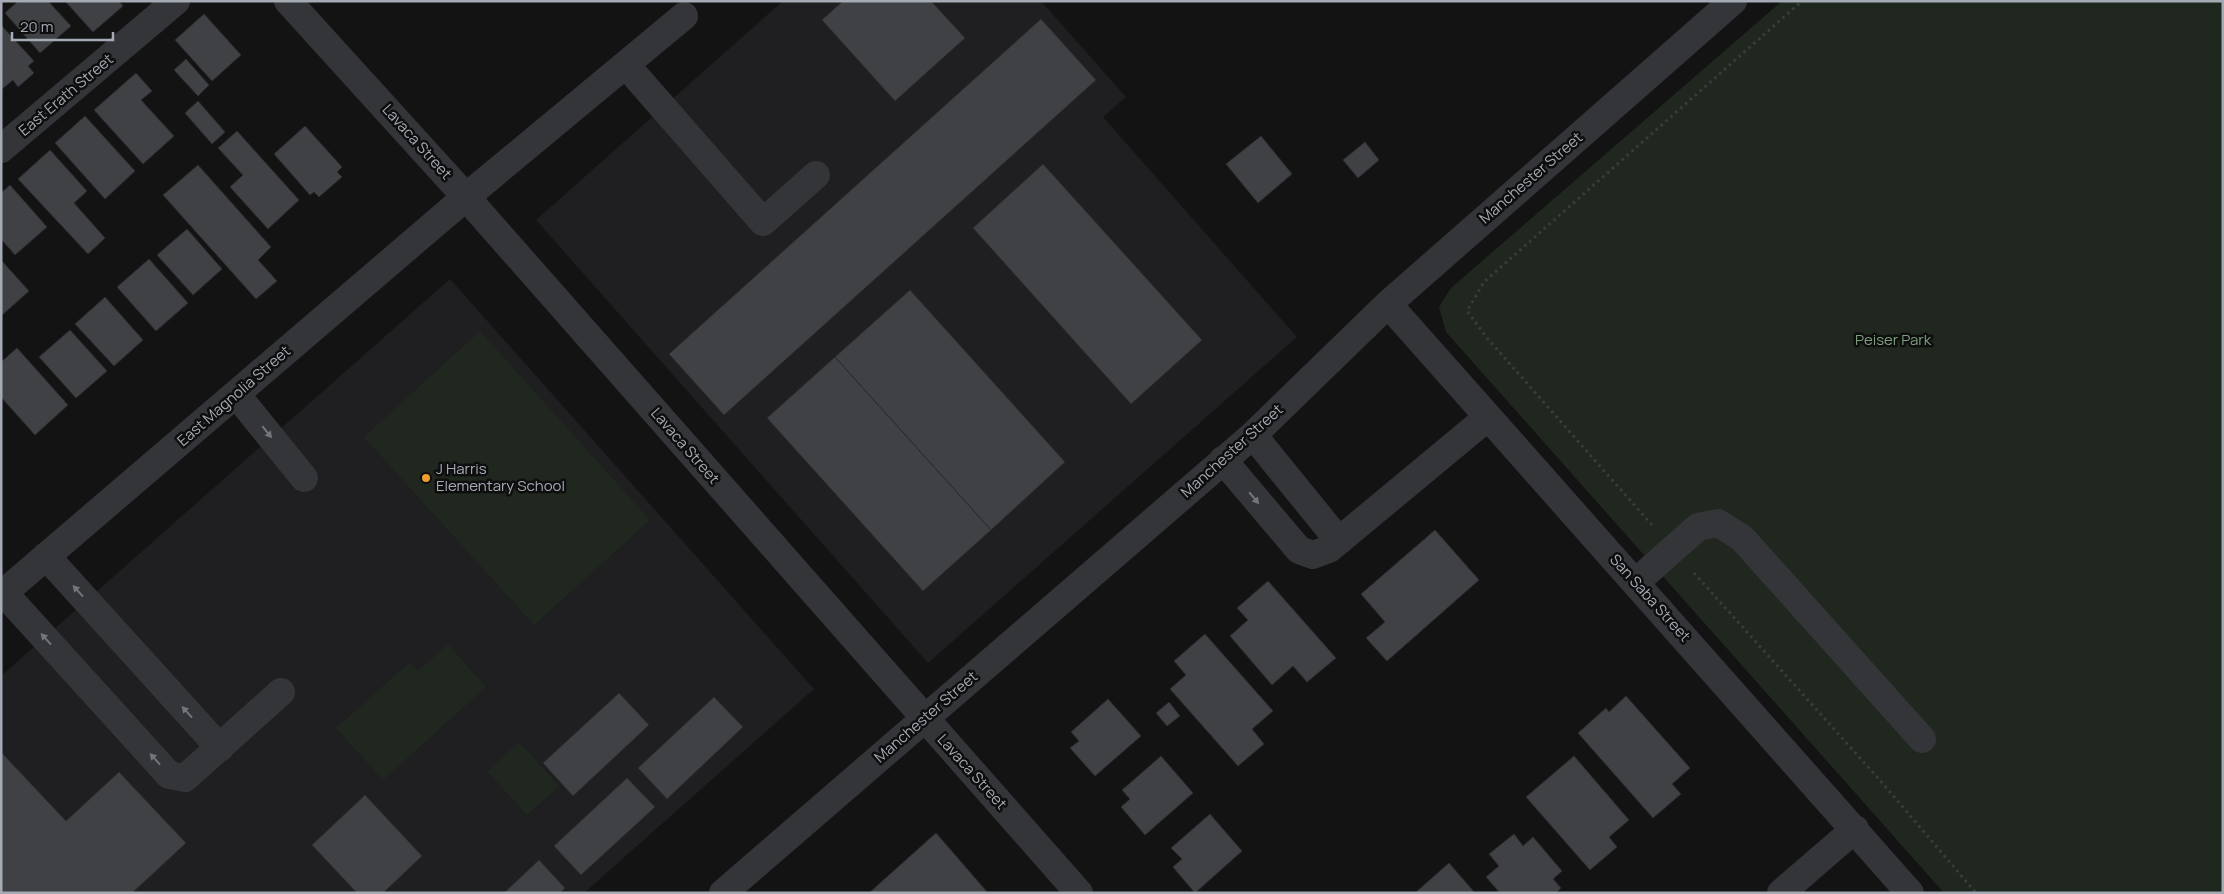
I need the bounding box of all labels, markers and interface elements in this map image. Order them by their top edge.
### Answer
scale bar [12,10,114,42]
text: 20 m [20,16,53,37]
street label: East Erath Street [14,49,118,140]
street label: Lavaca Street [378,99,457,184]
street label: Manchester Street [1475,127,1587,228]
park label: Peiser Park [1855,329,1932,350]
street label: East Magnolia Street [173,341,295,451]
street label: Manchester Street [1176,399,1287,502]
street label: Lavaca Street [646,403,724,488]
one-way arrow [261,425,272,438]
place label: J Harris Elementary School [436,458,565,496]
marker: J Harris Elementary School [420,472,432,484]
one-way arrow [1249,491,1260,504]
street label: San Saba Street [1605,549,1695,646]
one-way arrow [72,586,84,598]
one-way arrow [40,633,52,645]
street label: Manchester Street [870,666,982,767]
one-way arrow [181,706,193,718]
street label: Lavaca Street [933,729,1012,814]
one-way arrow [149,754,161,766]

